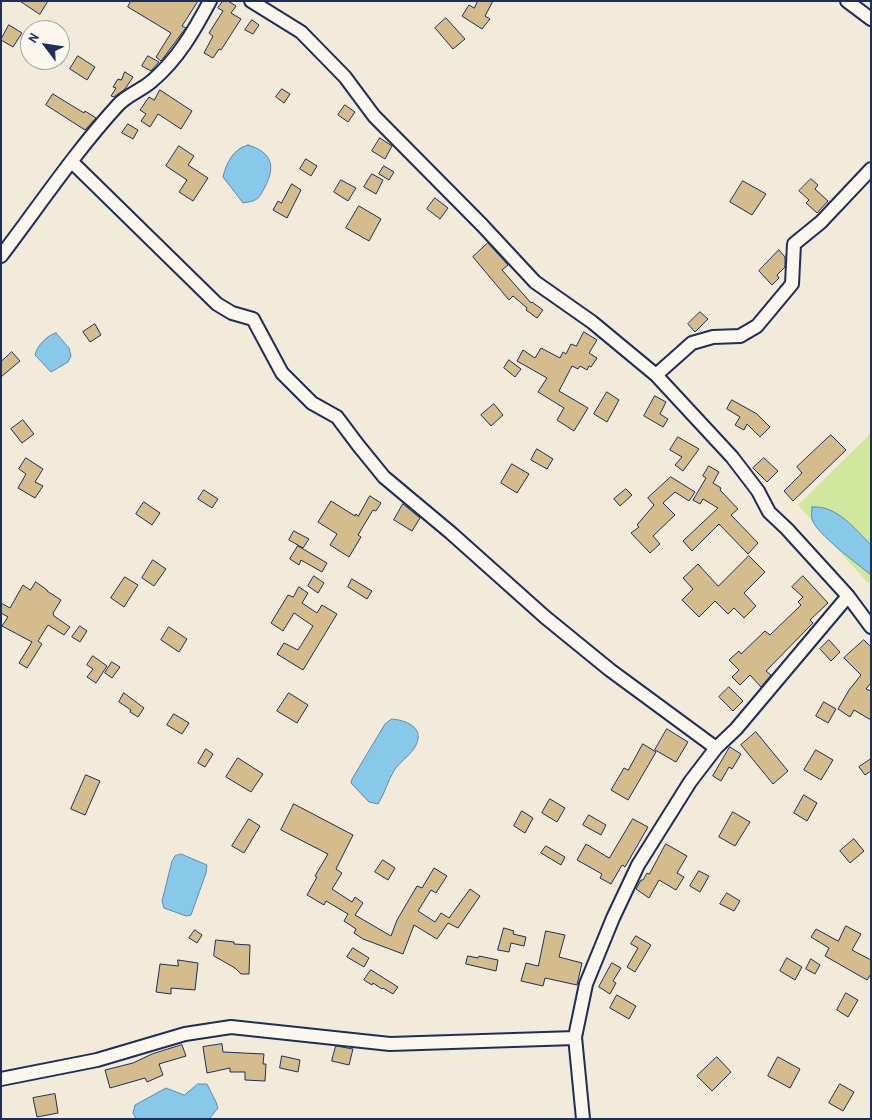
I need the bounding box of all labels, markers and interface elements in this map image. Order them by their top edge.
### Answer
north arrow [20,20,70,70]
text: N [23,29,43,46]

